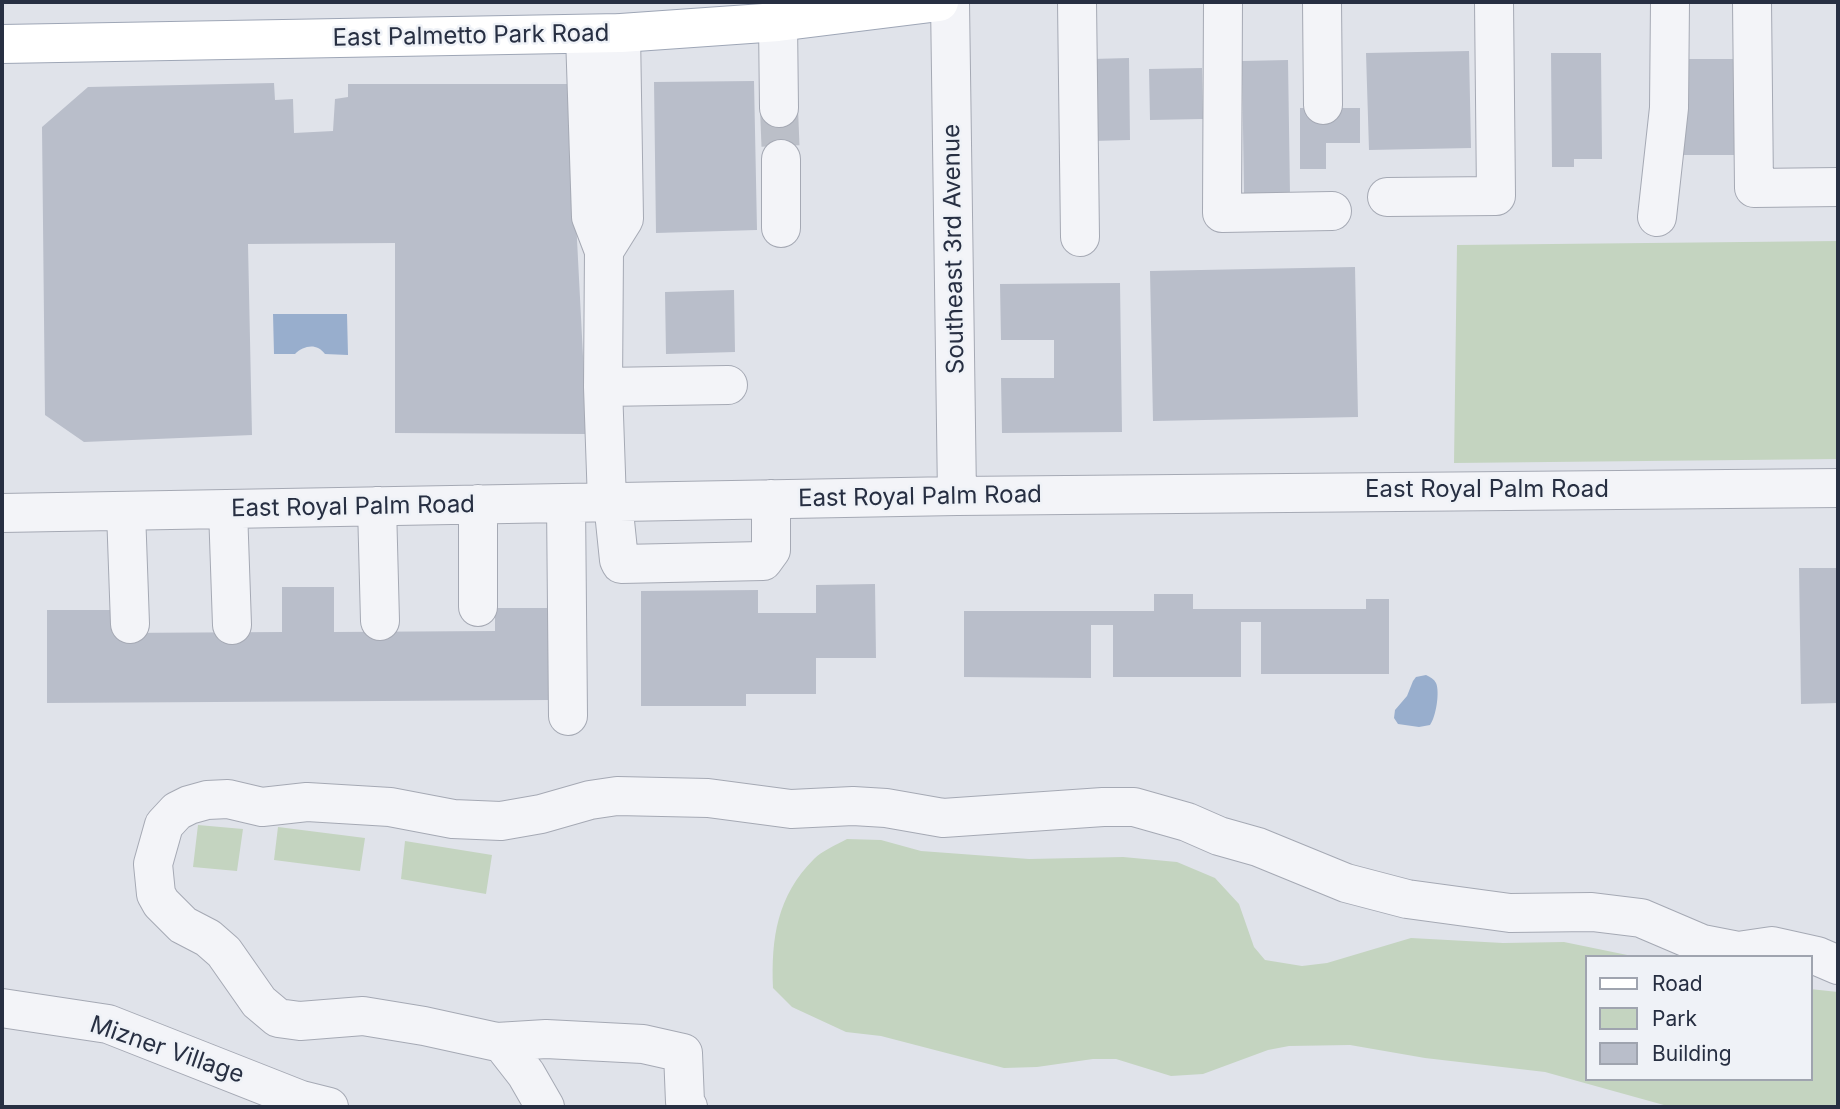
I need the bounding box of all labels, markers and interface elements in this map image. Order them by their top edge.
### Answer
street label: East Palmetto Park Road [332,19,610,53]
street label: Southeast 3rd Avenue [937,124,971,374]
street label: East Royal Palm Road [1365,476,1609,504]
street label: East Royal Palm Road [798,480,1042,514]
street label: East Royal Palm Road [231,490,475,524]
legend [1584,955,1812,1081]
text: Road [1652,971,1703,996]
text: Park [1652,1006,1697,1031]
street label: Mizner Village [86,1010,248,1090]
text: Building [1652,1041,1732,1066]

